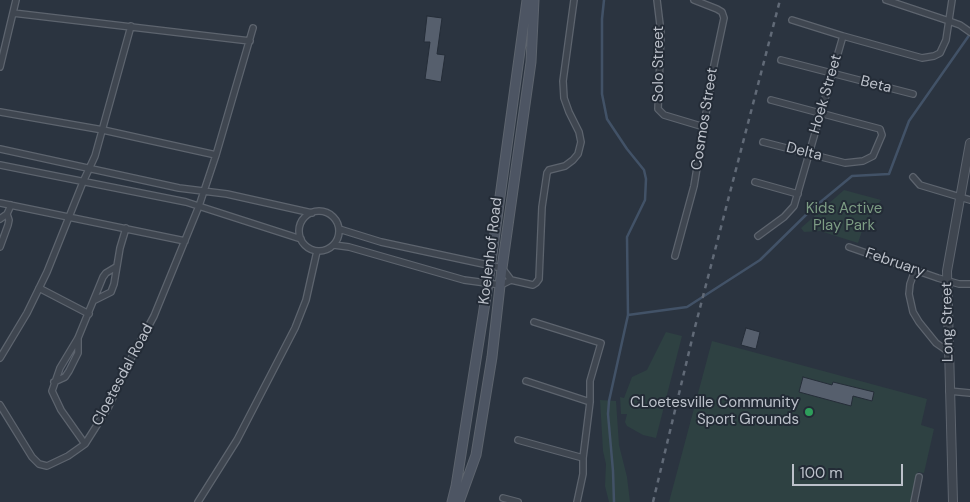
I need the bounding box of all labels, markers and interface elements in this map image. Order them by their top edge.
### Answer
street label: Solo Street [650,26,668,102]
street label: Hoek Street [806,52,846,136]
street label: Cosmos Street [688,66,722,172]
street label: Beta [859,72,893,98]
street label: Delta [784,139,824,165]
street label: Koelenhof Road [476,196,506,306]
park label: Kids Active Play Park [806,200,882,235]
street label: February [863,244,927,282]
street label: Long Street [938,282,958,362]
street label: Cloetesdal Road [89,321,157,429]
place label: CLoetesville Community Sport Grounds [630,394,799,429]
marker: CLoetesville Community Sport Grounds [803,406,815,418]
scale bar [795,454,906,486]
text: 100 m [800,463,843,483]

